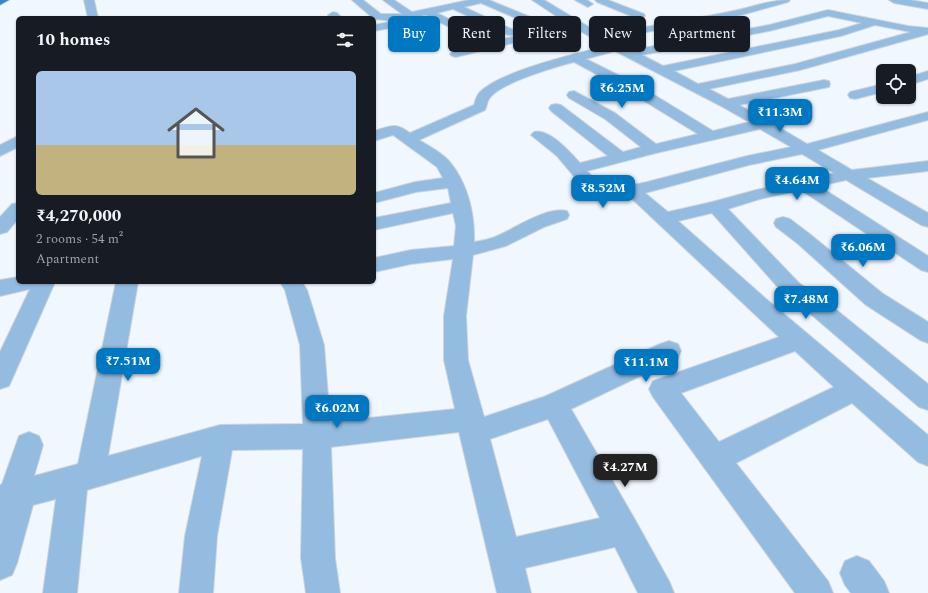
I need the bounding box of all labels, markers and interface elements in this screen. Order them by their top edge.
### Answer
chip: Buy [388,16,440,52]
chip: Rent [448,16,505,52]
chip: Filters [513,16,581,52]
chip: New [589,16,646,52]
chip: Apartment [654,16,750,52]
text: 10 homes [36,27,110,53]
icon: filters [334,29,356,51]
map controls [876,64,916,104]
button: locate [876,64,916,104]
pin: ₹6.25M [589,75,655,109]
text: ₹6.25M [599,78,645,98]
icon: home [160,97,232,169]
pin: ₹11.3M [747,99,813,133]
text: ₹11.3M [757,102,803,122]
pin: ₹4.64M [764,167,830,201]
text: ₹4.64M [774,170,820,190]
pin: ₹8.52M [570,175,636,209]
text: ₹8.52M [580,178,626,198]
text: ₹4,270,000 [36,203,121,229]
text: 2 rooms · 54 m² [36,229,123,249]
pin: ₹6.06M [830,234,896,268]
text: ₹6.06M [840,237,886,257]
text: Apartment [36,249,99,269]
pin: ₹7.48M [773,286,839,320]
text: ₹7.48M [783,289,829,309]
pin: ₹7.51M [95,348,161,382]
pin: ₹11.1M [613,349,679,383]
text: ₹7.51M [105,351,151,371]
text: ₹11.1M [623,352,669,372]
pin: ₹6.02M [304,395,370,429]
text: ₹6.02M [314,398,360,418]
pin: ₹4.27M [592,454,658,488]
text: ₹4.27M [602,457,648,477]

